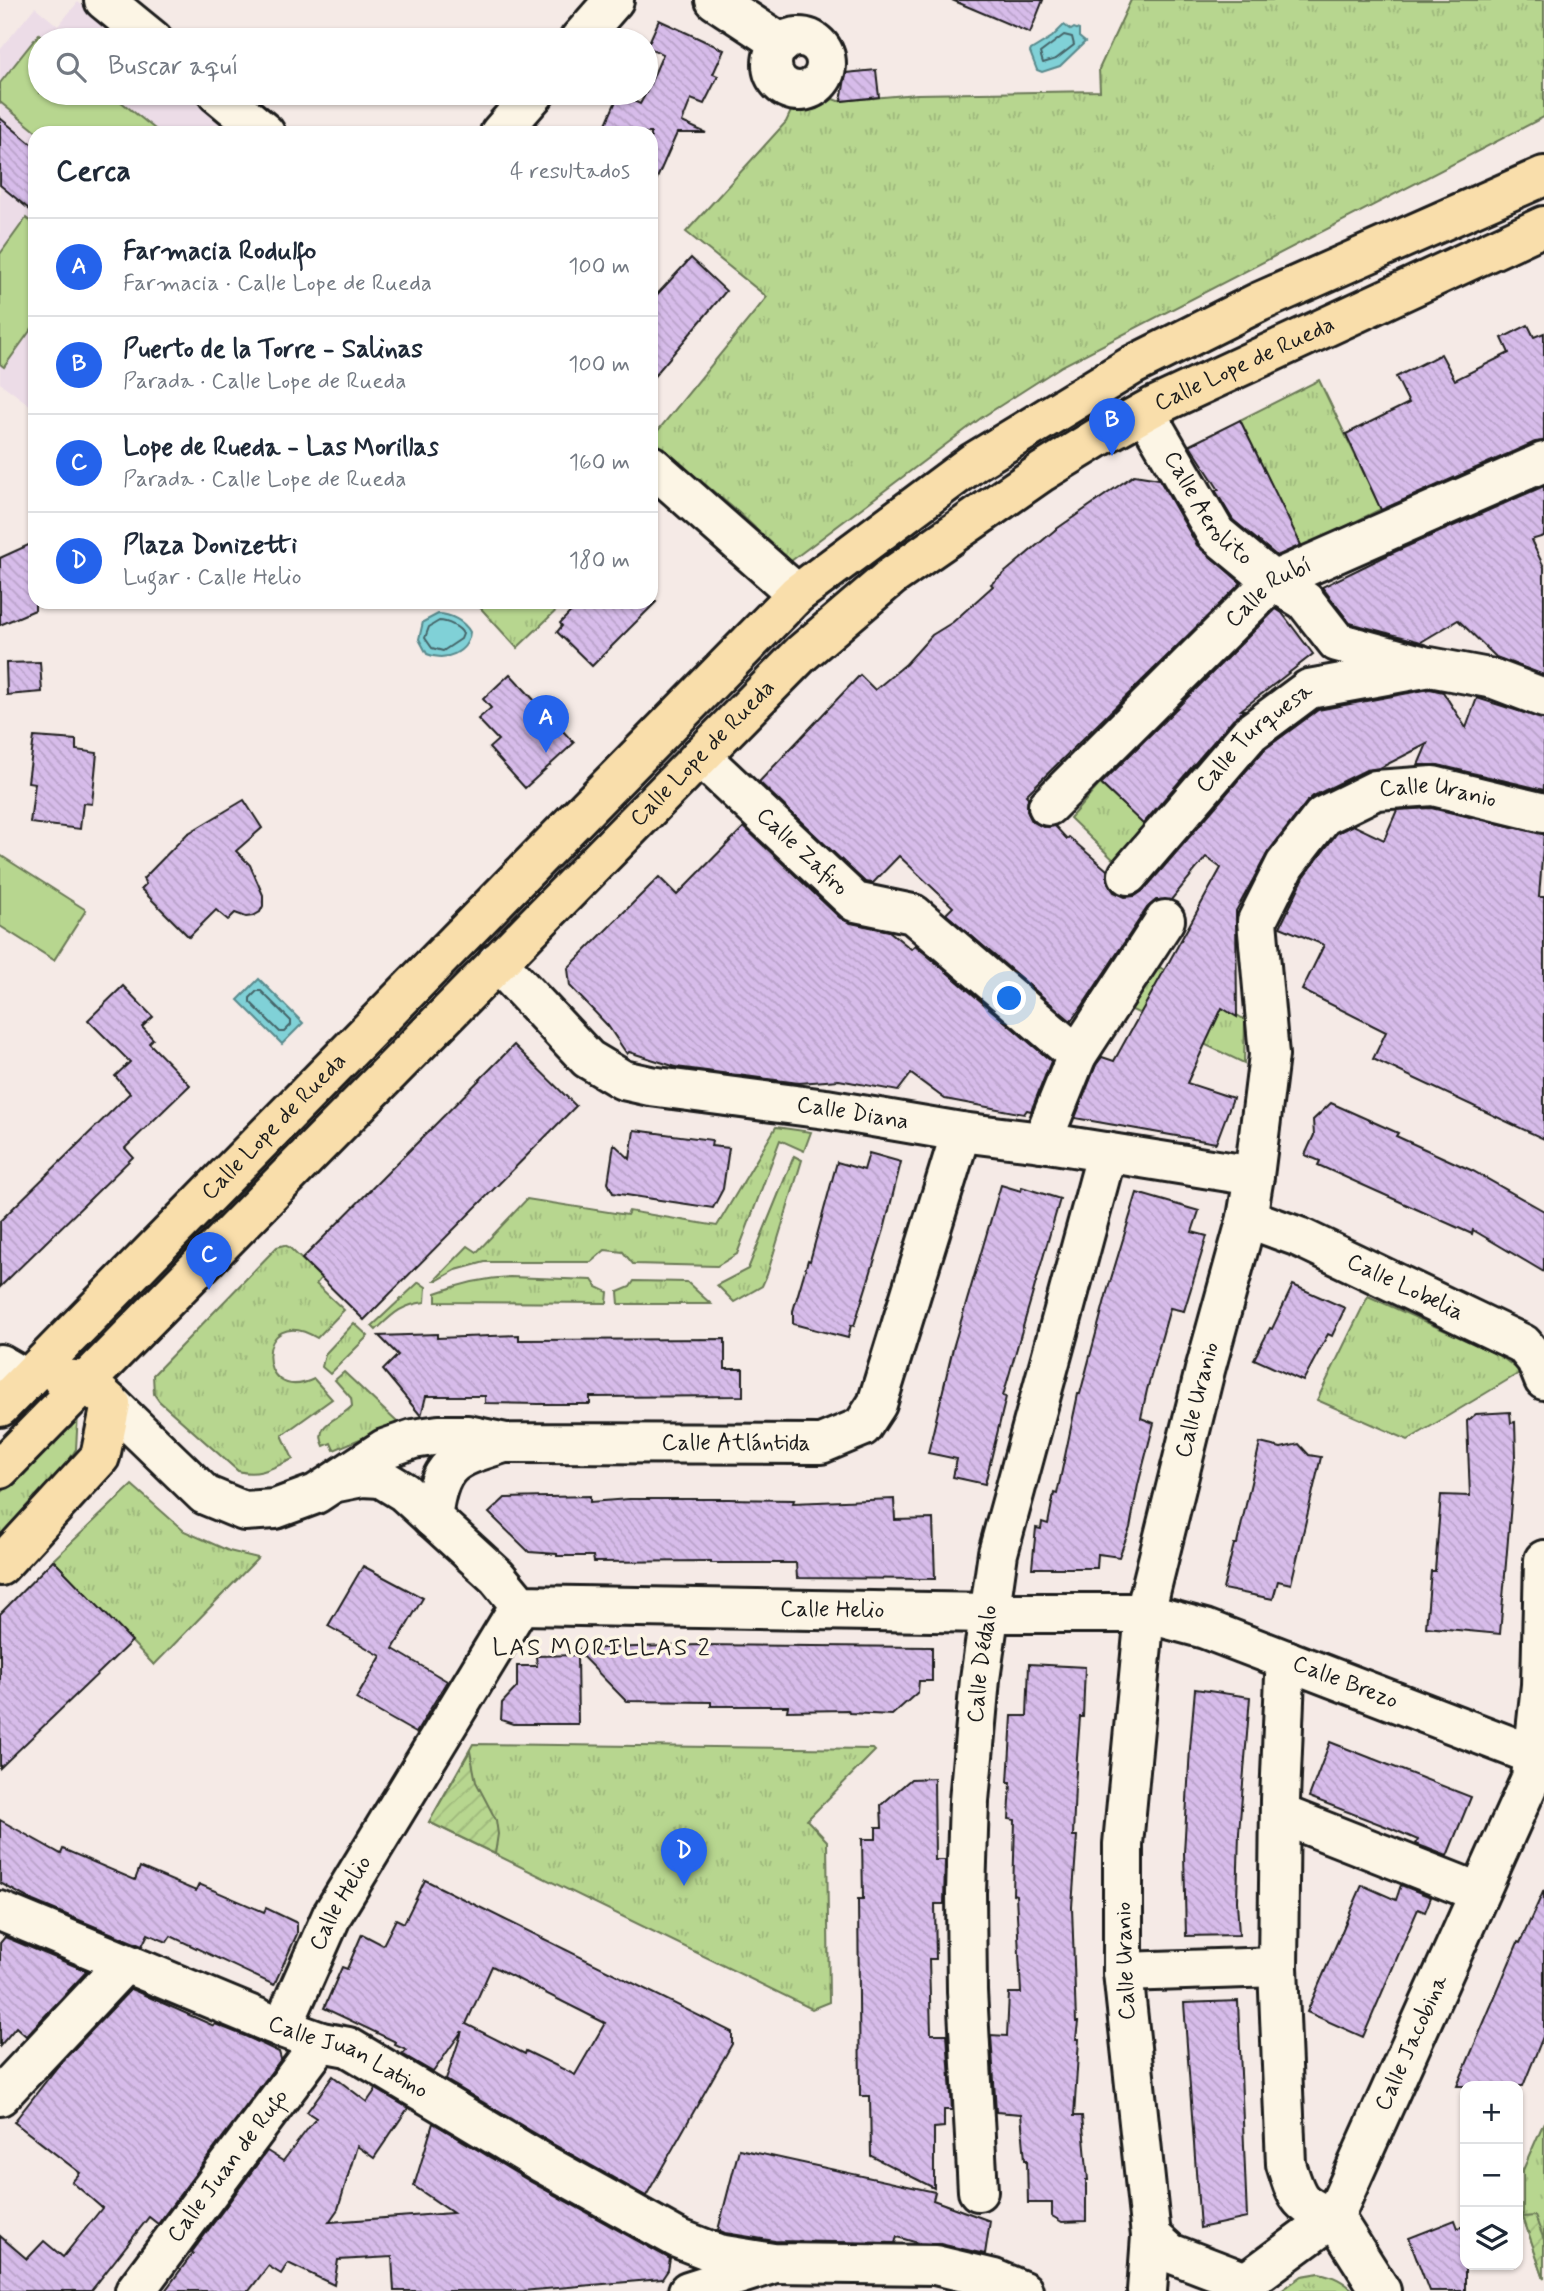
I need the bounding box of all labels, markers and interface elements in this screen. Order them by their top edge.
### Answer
search box [28,28,658,105]
icon: search [52,48,90,86]
text: Buscar aquí [108,50,239,84]
text: Cerca [56,152,131,191]
text: 4 resultados [510,157,630,187]
text: Farmacia Rodulfo [123,235,316,269]
text: A [71,252,87,282]
text: 100 m [568,252,630,282]
text: Farmacia · Calle Lope de Rueda [123,269,432,299]
street label: Calle Lope de Rueda [1150,310,1340,419]
text: Puerto de la Torre - Salinas [123,333,423,367]
text: B [72,350,86,380]
text: 100 m [568,350,630,380]
text: Parada · Calle Lope de Rueda [123,367,406,397]
pin: B [1089,398,1135,456]
text: Lope de Rueda - Las Morillas [123,431,439,465]
street label: Calle Aerolito [1156,446,1259,573]
text: C [71,448,87,478]
text: 160 m [569,448,630,478]
text: Parada · Calle Lope de Rueda [123,465,406,495]
text: Plaza Donizetti [123,529,297,563]
text: D [71,546,87,576]
text: 180 m [569,546,630,576]
street label: Calle Rubí [1219,551,1316,635]
text: Lugar · Calle Helio [123,563,302,593]
street label: Calle Lope de Rueda [624,674,782,834]
street label: Calle Turquesa [1189,676,1319,800]
pin: A [523,695,569,753]
street label: Calle Uranio [1378,771,1500,816]
street label: Calle Zafiro [749,801,855,903]
your location [992,981,1026,1015]
street label: Calle Lope de Rueda [195,1047,353,1207]
street label: Calle Diana [795,1090,911,1138]
pin: C [186,1232,232,1290]
street label: Calle Lobelia [1342,1247,1469,1328]
street label: Calle Uranio [1169,1339,1227,1461]
street label: Calle Atlántida [661,1428,810,1459]
street label: Calle Helio [780,1594,885,1626]
street label: Calle Dédalo [961,1603,1005,1724]
district label: LAS MORILLAS 2 [493,1633,711,1664]
street label: Calle Brezo [1288,1649,1402,1717]
pin: D [661,1828,707,1886]
street label: Calle Helio [303,1850,379,1956]
street label: Calle Uranio [1109,1901,1143,2021]
street label: Calle Jacobina [1368,1970,1456,2116]
street label: Calle Juan Latino [263,2009,433,2106]
map controls [1460,2081,1523,2270]
button: + [1460,2081,1523,2144]
street label: Calle Juan de Rufo [161,2083,297,2249]
button: − [1460,2144,1523,2207]
button: layers [1460,2207,1523,2270]

